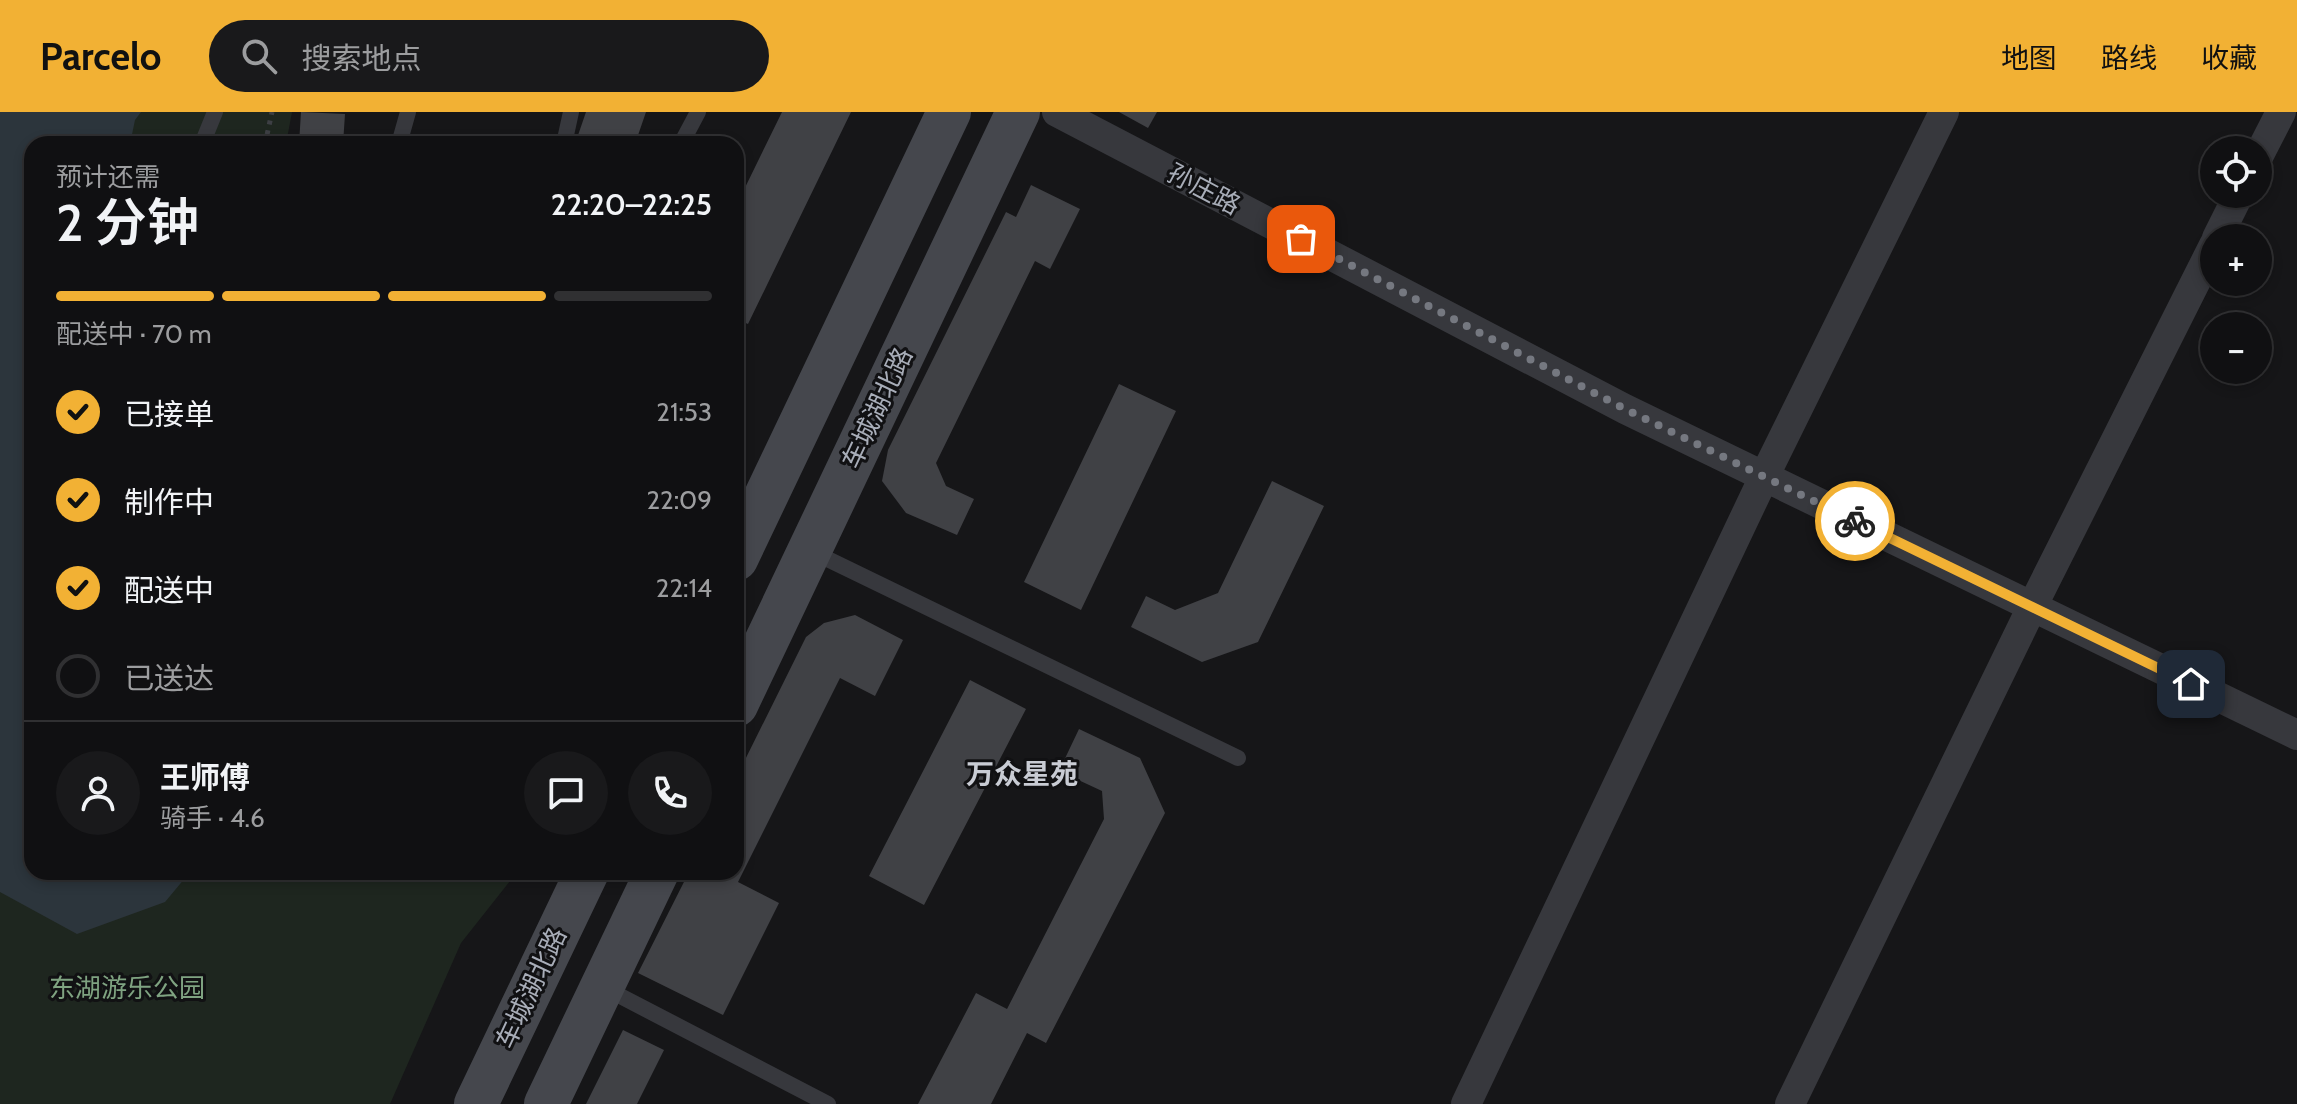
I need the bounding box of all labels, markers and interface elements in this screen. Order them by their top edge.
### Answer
search box [209,20,769,92]
text: Parcelo [40,33,161,80]
icon: search [237,34,281,78]
text: 搜索地点 [301,40,421,77]
text: 地图 [2001,41,2057,75]
text: 路线 [2101,41,2157,75]
text: 收藏 [2201,41,2257,75]
map controls [2200,136,2272,384]
button: locate [2200,136,2272,208]
street label: 孙庄路 [1162,157,1246,221]
text: 预计还需 [56,161,160,193]
text: 22:20–22:25 [551,186,712,223]
text: 2 分钟 [56,191,199,254]
pin [1267,205,1335,273]
icon: bag [1279,217,1323,261]
button: + [2200,224,2272,296]
button: − [2200,312,2272,384]
text: 配送中 · 70 m [56,318,212,350]
street label: 车城湖北路 [835,342,919,474]
icon: check [56,390,100,434]
text: 已接单 [124,396,214,433]
text: 21:53 [656,396,712,428]
icon: check [56,478,100,522]
courier [1815,481,1895,561]
text: 制作中 [124,484,214,521]
text: 22:09 [646,484,712,516]
icon: bike [1833,499,1877,543]
icon: check [56,566,100,610]
text: 配送中 [124,572,214,609]
text: 22:14 [656,572,712,604]
pin [2157,650,2225,718]
text: 已送达 [124,660,214,697]
icon: home [2169,662,2213,706]
button: person [56,751,140,835]
button: chat [524,751,608,835]
button: phone [628,751,712,835]
district label: 万众星苑 [966,757,1078,791]
text: 王师傅 [160,759,250,796]
text: 骑手 · 4.6 [160,802,265,834]
street label: 车城湖北路 [489,922,573,1054]
park label: 东湖游乐公园 [49,972,205,1004]

